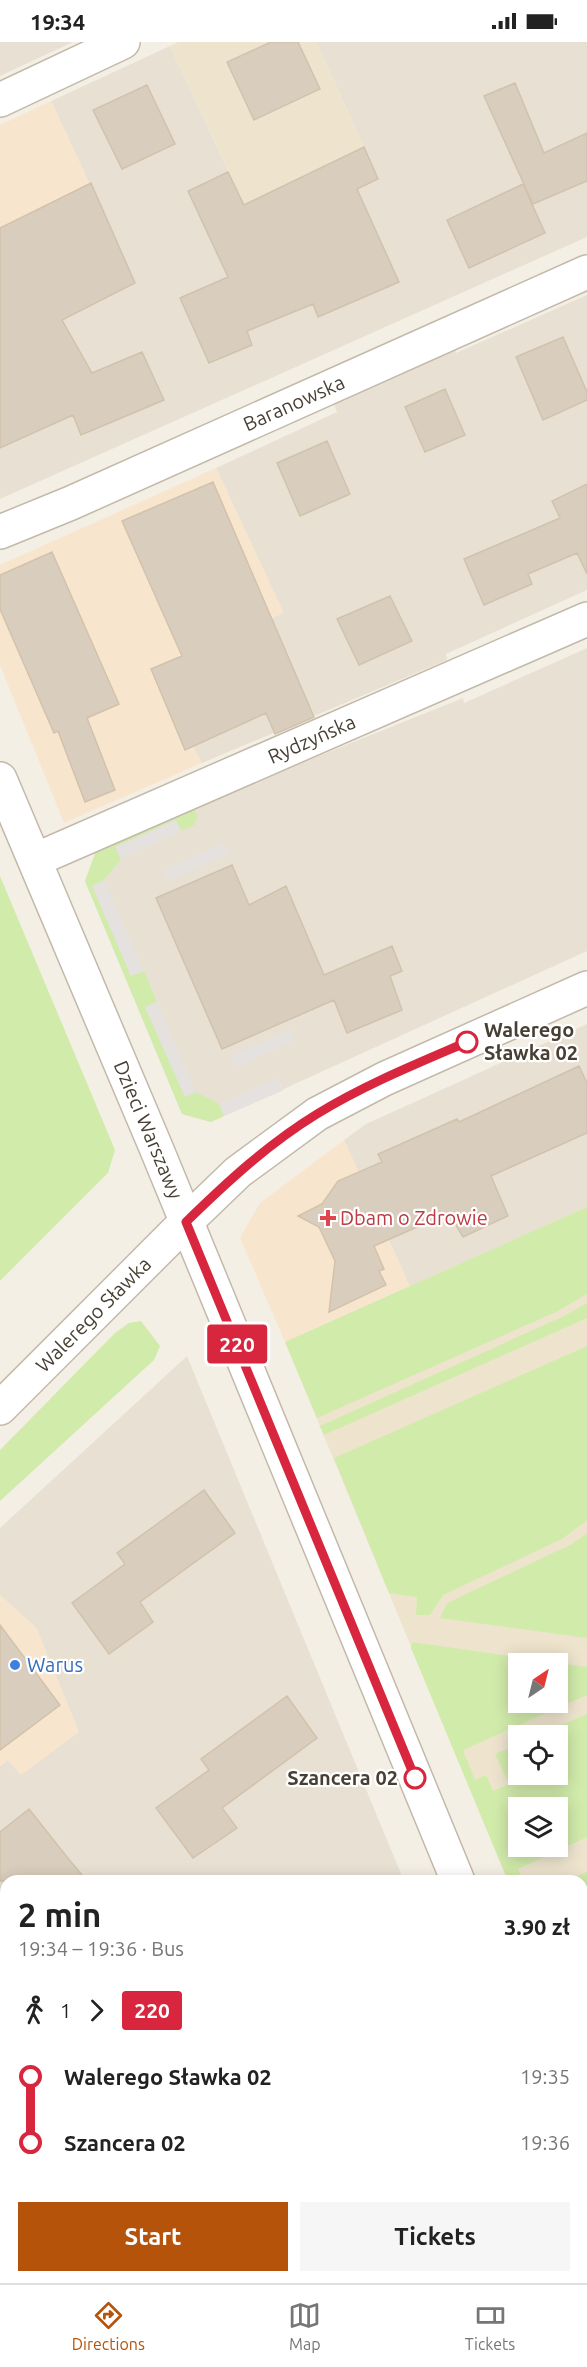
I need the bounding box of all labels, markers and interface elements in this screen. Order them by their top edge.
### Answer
text: 19:34 [30,9,85,34]
street label: Baranowska [240,370,348,435]
street label: Rydzyńska [264,710,359,768]
place label: Walerego Sławka 02 [484,1018,578,1064]
marker: Walerego Sławka 02 [456,1031,478,1053]
street label: Dzieci Warszawy [110,1057,188,1203]
place label: Dbam o Zdrowie [340,1206,488,1229]
marker: Dbam o Zdrowie [321,1211,335,1225]
street label: Walerego Sławka [31,1252,155,1377]
line badge: 220 [202,1324,272,1364]
text: 220 [219,1332,255,1356]
place label: Warus [27,1653,83,1676]
north arrow [508,1653,568,1713]
map controls [508,1653,568,1857]
marker: Warus [8,1658,22,1672]
button: locate [508,1725,568,1785]
place label: Szancera 02 [287,1766,398,1789]
marker: Szancera 02 [404,1767,426,1789]
button: layers [508,1797,568,1857]
text: 2 min [18,1896,101,1933]
text: 3.90 zł [504,1914,570,1939]
text: 19:34 – 19:36 · Bus [18,1937,184,1960]
icon: walk [18,1994,51,2027]
icon: forward [80,1994,113,2027]
text: 220 [134,1998,170,2022]
text: 1 [60,1999,71,2022]
text: Walerego Sławka 02 [64,2064,272,2089]
text: 19:35 [520,2065,570,2088]
text: Szancera 02 [64,2130,186,2155]
text: 19:36 [520,2131,570,2154]
button: Start [18,2202,288,2271]
button: Tickets [300,2202,570,2271]
tab: Directions [72,2299,145,2353]
tab: Map [288,2299,321,2353]
tab: Tickets [465,2299,515,2353]

